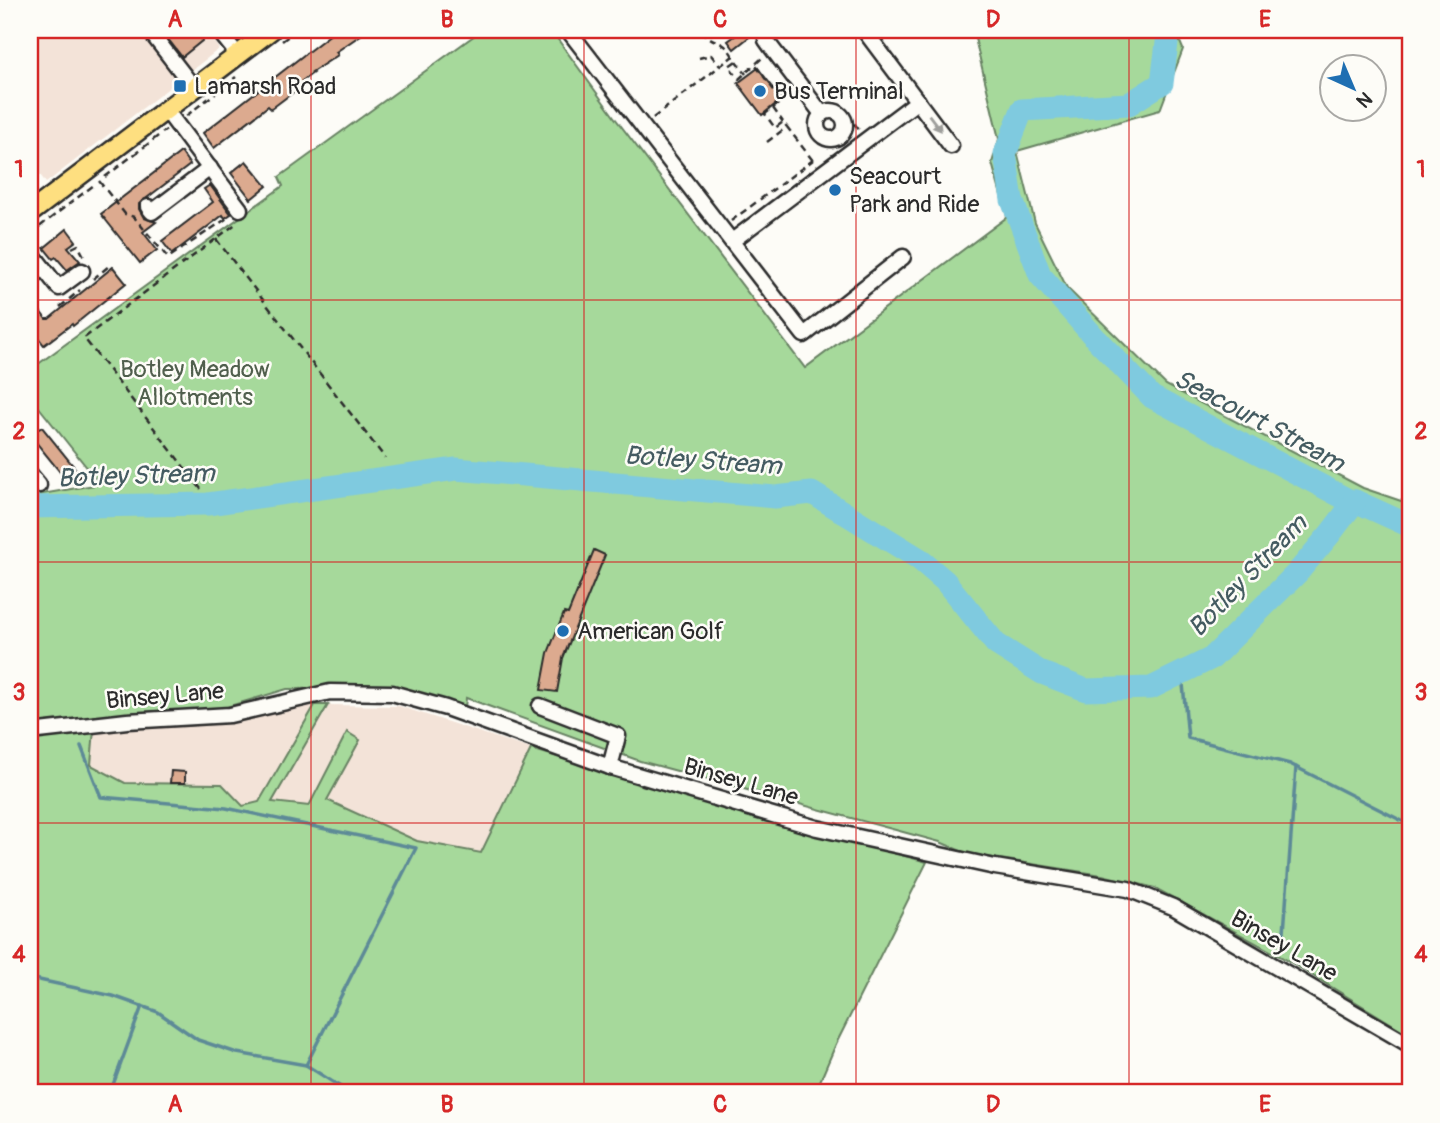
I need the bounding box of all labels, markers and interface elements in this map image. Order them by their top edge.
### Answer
text: A [168,5,183,34]
text: B [440,5,454,34]
text: C [713,5,727,34]
text: D [986,5,1000,34]
text: E [1259,5,1271,34]
north arrow [1318,52,1388,122]
place label: Lamarsh Road [194,72,337,101]
place label: Bus Terminal [774,77,904,106]
marker: Lamarsh Road [172,78,188,94]
marker: Bus Terminal [752,83,768,99]
text: N [1351,86,1377,113]
one-way arrow [927,114,942,132]
text: 1 [15,155,24,184]
text: 1 [1417,155,1426,184]
place label: Seacourt Park and Ride [849,162,979,219]
marker: Seacourt Park and Ride [827,182,843,198]
park label: Botley Meadow Allotments [120,355,270,412]
water label: Seacourt Stream [1168,363,1351,480]
text: 2 [13,417,26,446]
text: 2 [1415,417,1428,446]
water label: Botley Stream [623,440,784,483]
water label: Botley Stream [57,457,217,495]
water label: Botley Stream [1182,507,1315,644]
place label: American Golf [577,617,724,646]
marker: American Golf [555,623,571,639]
street label: Binsey Lane [105,676,225,716]
text: 3 [13,678,25,707]
text: 3 [1415,678,1427,707]
street label: Binsey Lane [680,752,802,812]
street label: Binsey Lane [1226,904,1343,988]
text: 4 [12,940,26,969]
text: 4 [1414,940,1428,969]
text: A [168,1090,183,1119]
text: B [440,1090,454,1119]
text: C [713,1090,727,1119]
text: D [986,1090,1000,1119]
text: E [1259,1090,1271,1119]

